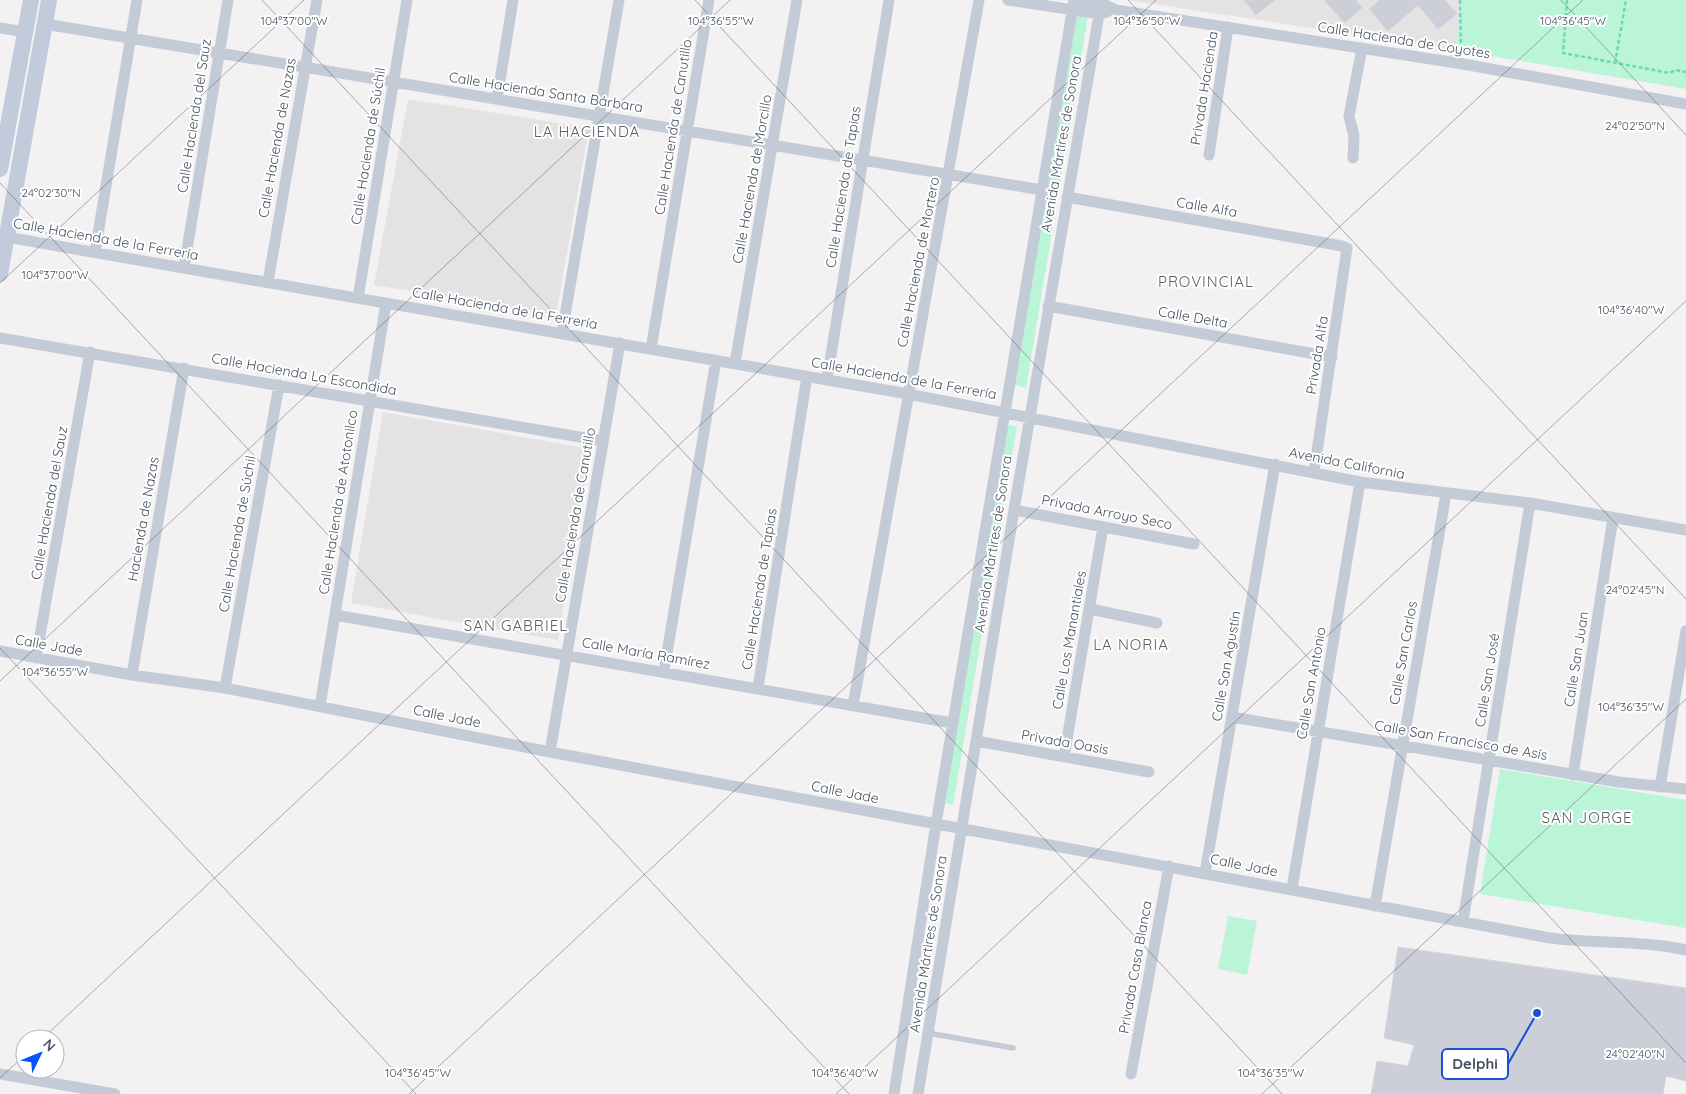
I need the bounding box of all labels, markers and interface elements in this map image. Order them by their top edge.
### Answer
text: 104°37'00"W [260,13,328,28]
text: 104°36'55"W [688,13,755,28]
text: 104°36'50"W [1114,13,1181,28]
text: 104°36'45"W [1540,13,1606,28]
street label: Calle Hacienda de Coyotes [1316,17,1492,63]
street label: Privada Hacienda [1186,30,1222,146]
street label: Calle Hacienda del Sauz [173,37,215,194]
street label: Calle Hacienda de Canutillo [650,38,696,216]
street label: Avenida Mártires de Sonora [1037,54,1085,234]
street label: Calle Hacienda de Nazas [254,57,300,219]
street label: Calle Hacienda de Súchil [347,66,389,226]
street label: Calle Hacienda Santa Bárbara [448,68,644,116]
street label: Calle Hacienda de Morcillo [728,93,776,265]
street label: Calle Hacienda de Tapias [821,105,865,269]
text: 24°02'50"N [1605,118,1665,133]
district label: LA HACIENDA [534,122,640,141]
street label: Calle Hacienda de Mortero [893,175,943,349]
text: 24°02'30"N [21,185,81,200]
street label: Calle Alfa [1175,193,1239,221]
street label: Calle Hacienda de la Ferrería [12,214,200,264]
text: 104°37'00"W [21,267,89,282]
district label: PROVINCIAL [1158,272,1254,291]
street label: Calle Hacienda de la Ferrería [411,283,599,333]
street label: Calle Delta [1157,302,1229,332]
text: 104°36'40"W [1598,302,1665,317]
street label: Privada Alfa [1302,314,1332,396]
street label: Calle Hacienda La Escondida [210,349,398,399]
street label: Calle Hacienda de la Ferrería [810,353,998,403]
street label: Calle Hacienda de Atotonilco [315,408,361,596]
street label: Calle Hacienda del Sauz [27,425,71,581]
street label: Calle Hacienda de Canutillo [551,426,599,604]
street label: Avenida California [1288,443,1406,483]
street label: Calle Hacienda de Súchil [214,454,260,614]
street label: Avenida Mártires de Sonora [970,454,1016,634]
street label: Hacienda de Nazas [123,455,163,583]
street label: Privada Arroyo Seco [1040,490,1174,534]
street label: Calle Hacienda de Tapias [737,507,781,671]
street label: Calle Los Manantiales [1048,569,1090,711]
text: 24°02'45"N [1605,582,1665,597]
street label: Calle San Carlos [1385,600,1421,706]
street label: Calle San Agustín [1207,609,1245,723]
street label: Calle San Juan [1560,610,1592,708]
district label: SAN GABRIEL [464,616,568,635]
street label: Calle San Antonio [1292,625,1330,741]
street label: Calle Jade [14,630,84,660]
street label: Calle San José [1471,632,1503,728]
street label: Calle María Ramírez [581,633,712,673]
district label: LA NORIA [1093,635,1169,654]
text: 104°36'55"W [22,664,89,679]
text: 104°36'35"W [1598,699,1664,714]
street label: Calle Jade [412,701,482,731]
street label: Calle San Francisco de Asís [1373,716,1549,764]
street label: Privada Oasis [1020,725,1110,759]
street label: Calle Jade [810,777,880,807]
district label: SAN JORGE [1541,808,1633,827]
street label: Calle Jade [1209,850,1279,880]
street label: Avenida Mártires de Sonora [905,854,951,1034]
street label: Privada Casa Blanca [1114,899,1156,1035]
north arrow [15,1029,65,1079]
text: N [39,1035,60,1055]
text: 24°02'40"N [1605,1046,1665,1061]
callout: Delphi [1442,1049,1508,1079]
text: Delphi [1452,1054,1498,1073]
text: 104°36'45"W [385,1065,451,1080]
text: 104°36'40"W [812,1065,879,1080]
text: 104°36'35"W [1238,1065,1304,1080]

